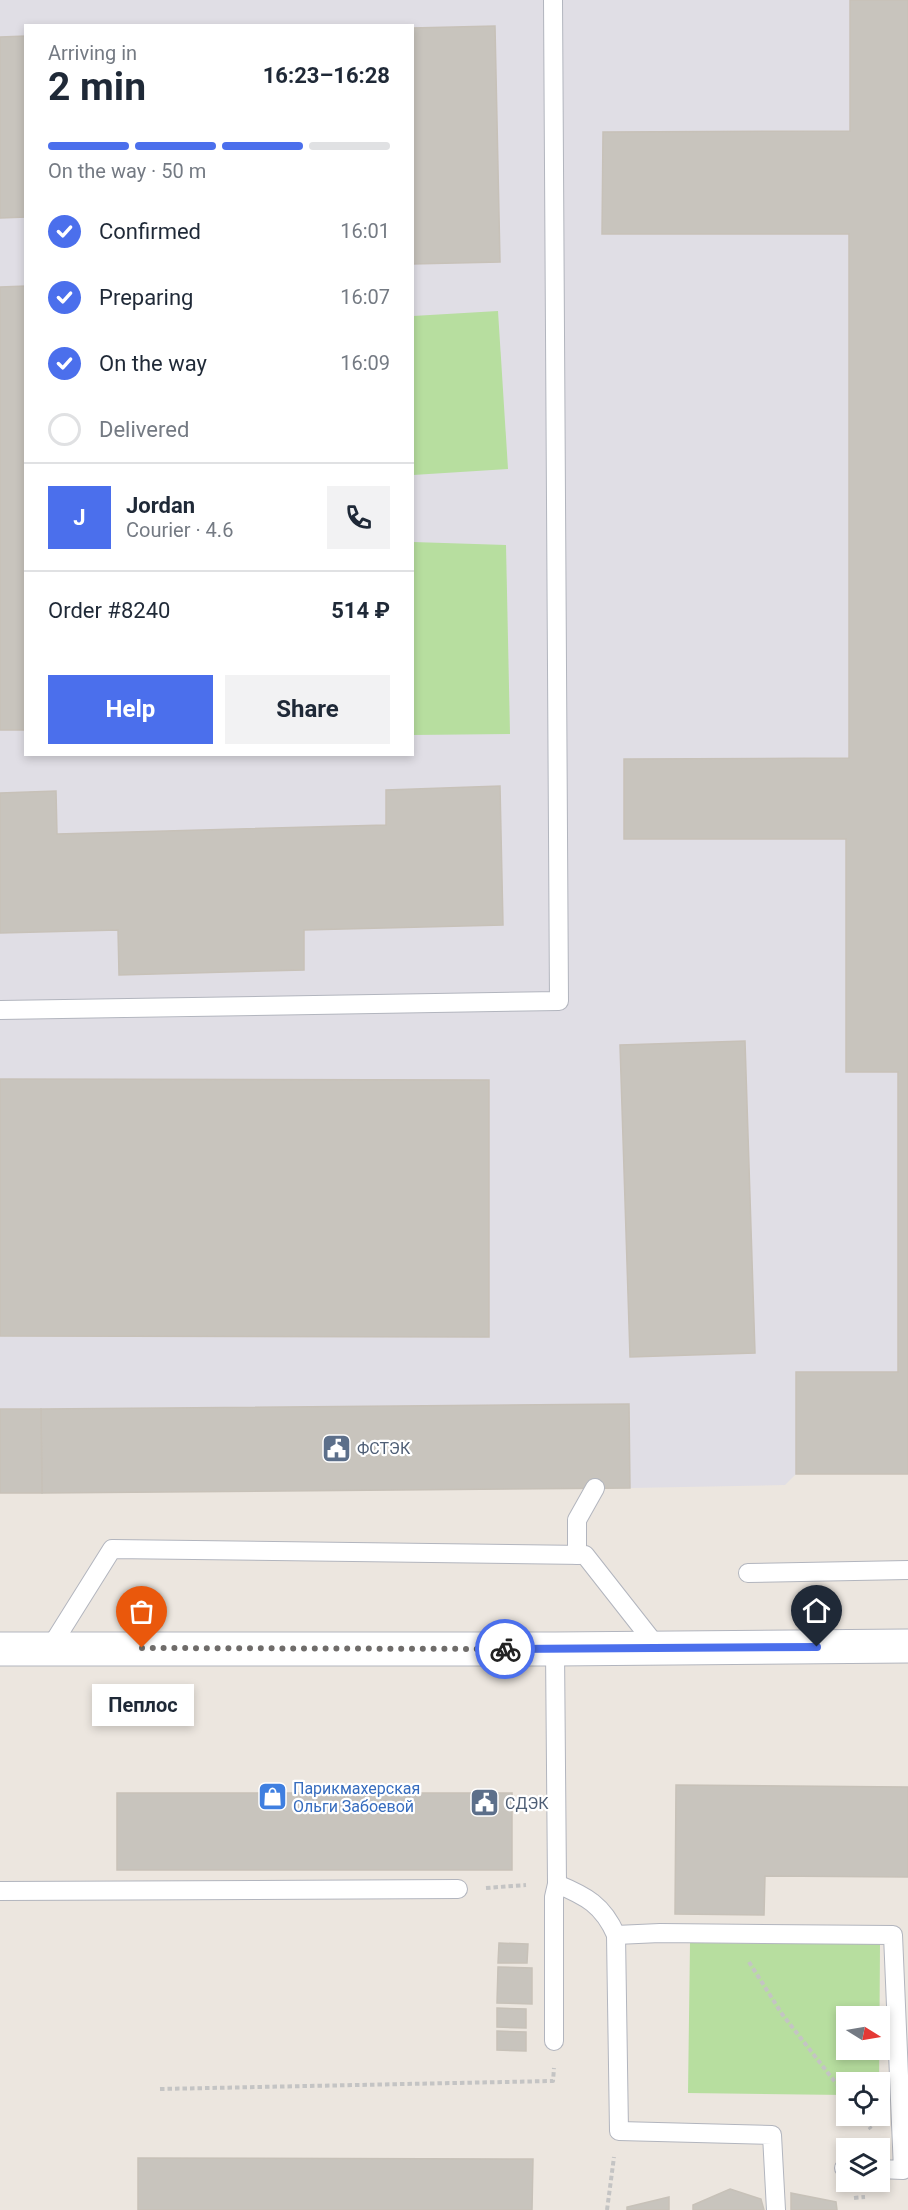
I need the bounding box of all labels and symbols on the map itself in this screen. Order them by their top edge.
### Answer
public building icon: ФСТЭК [320,1432,352,1464]
place label: ФСТЭК [357,1439,411,1458]
pin [791,1585,842,1647]
pin [116,1586,167,1648]
courier [475,1619,535,1679]
callout: Пеплос [91,1684,193,1726]
place label: Парикмахерская Ольги Забоевой [293,1779,420,1816]
shop icon: Парикмахерская Ольги Забоевой [256,1781,288,1813]
public building icon: СДЭК [468,1787,500,1819]
place label: СДЭК [505,1794,549,1813]
north arrow [836,2006,890,2060]

